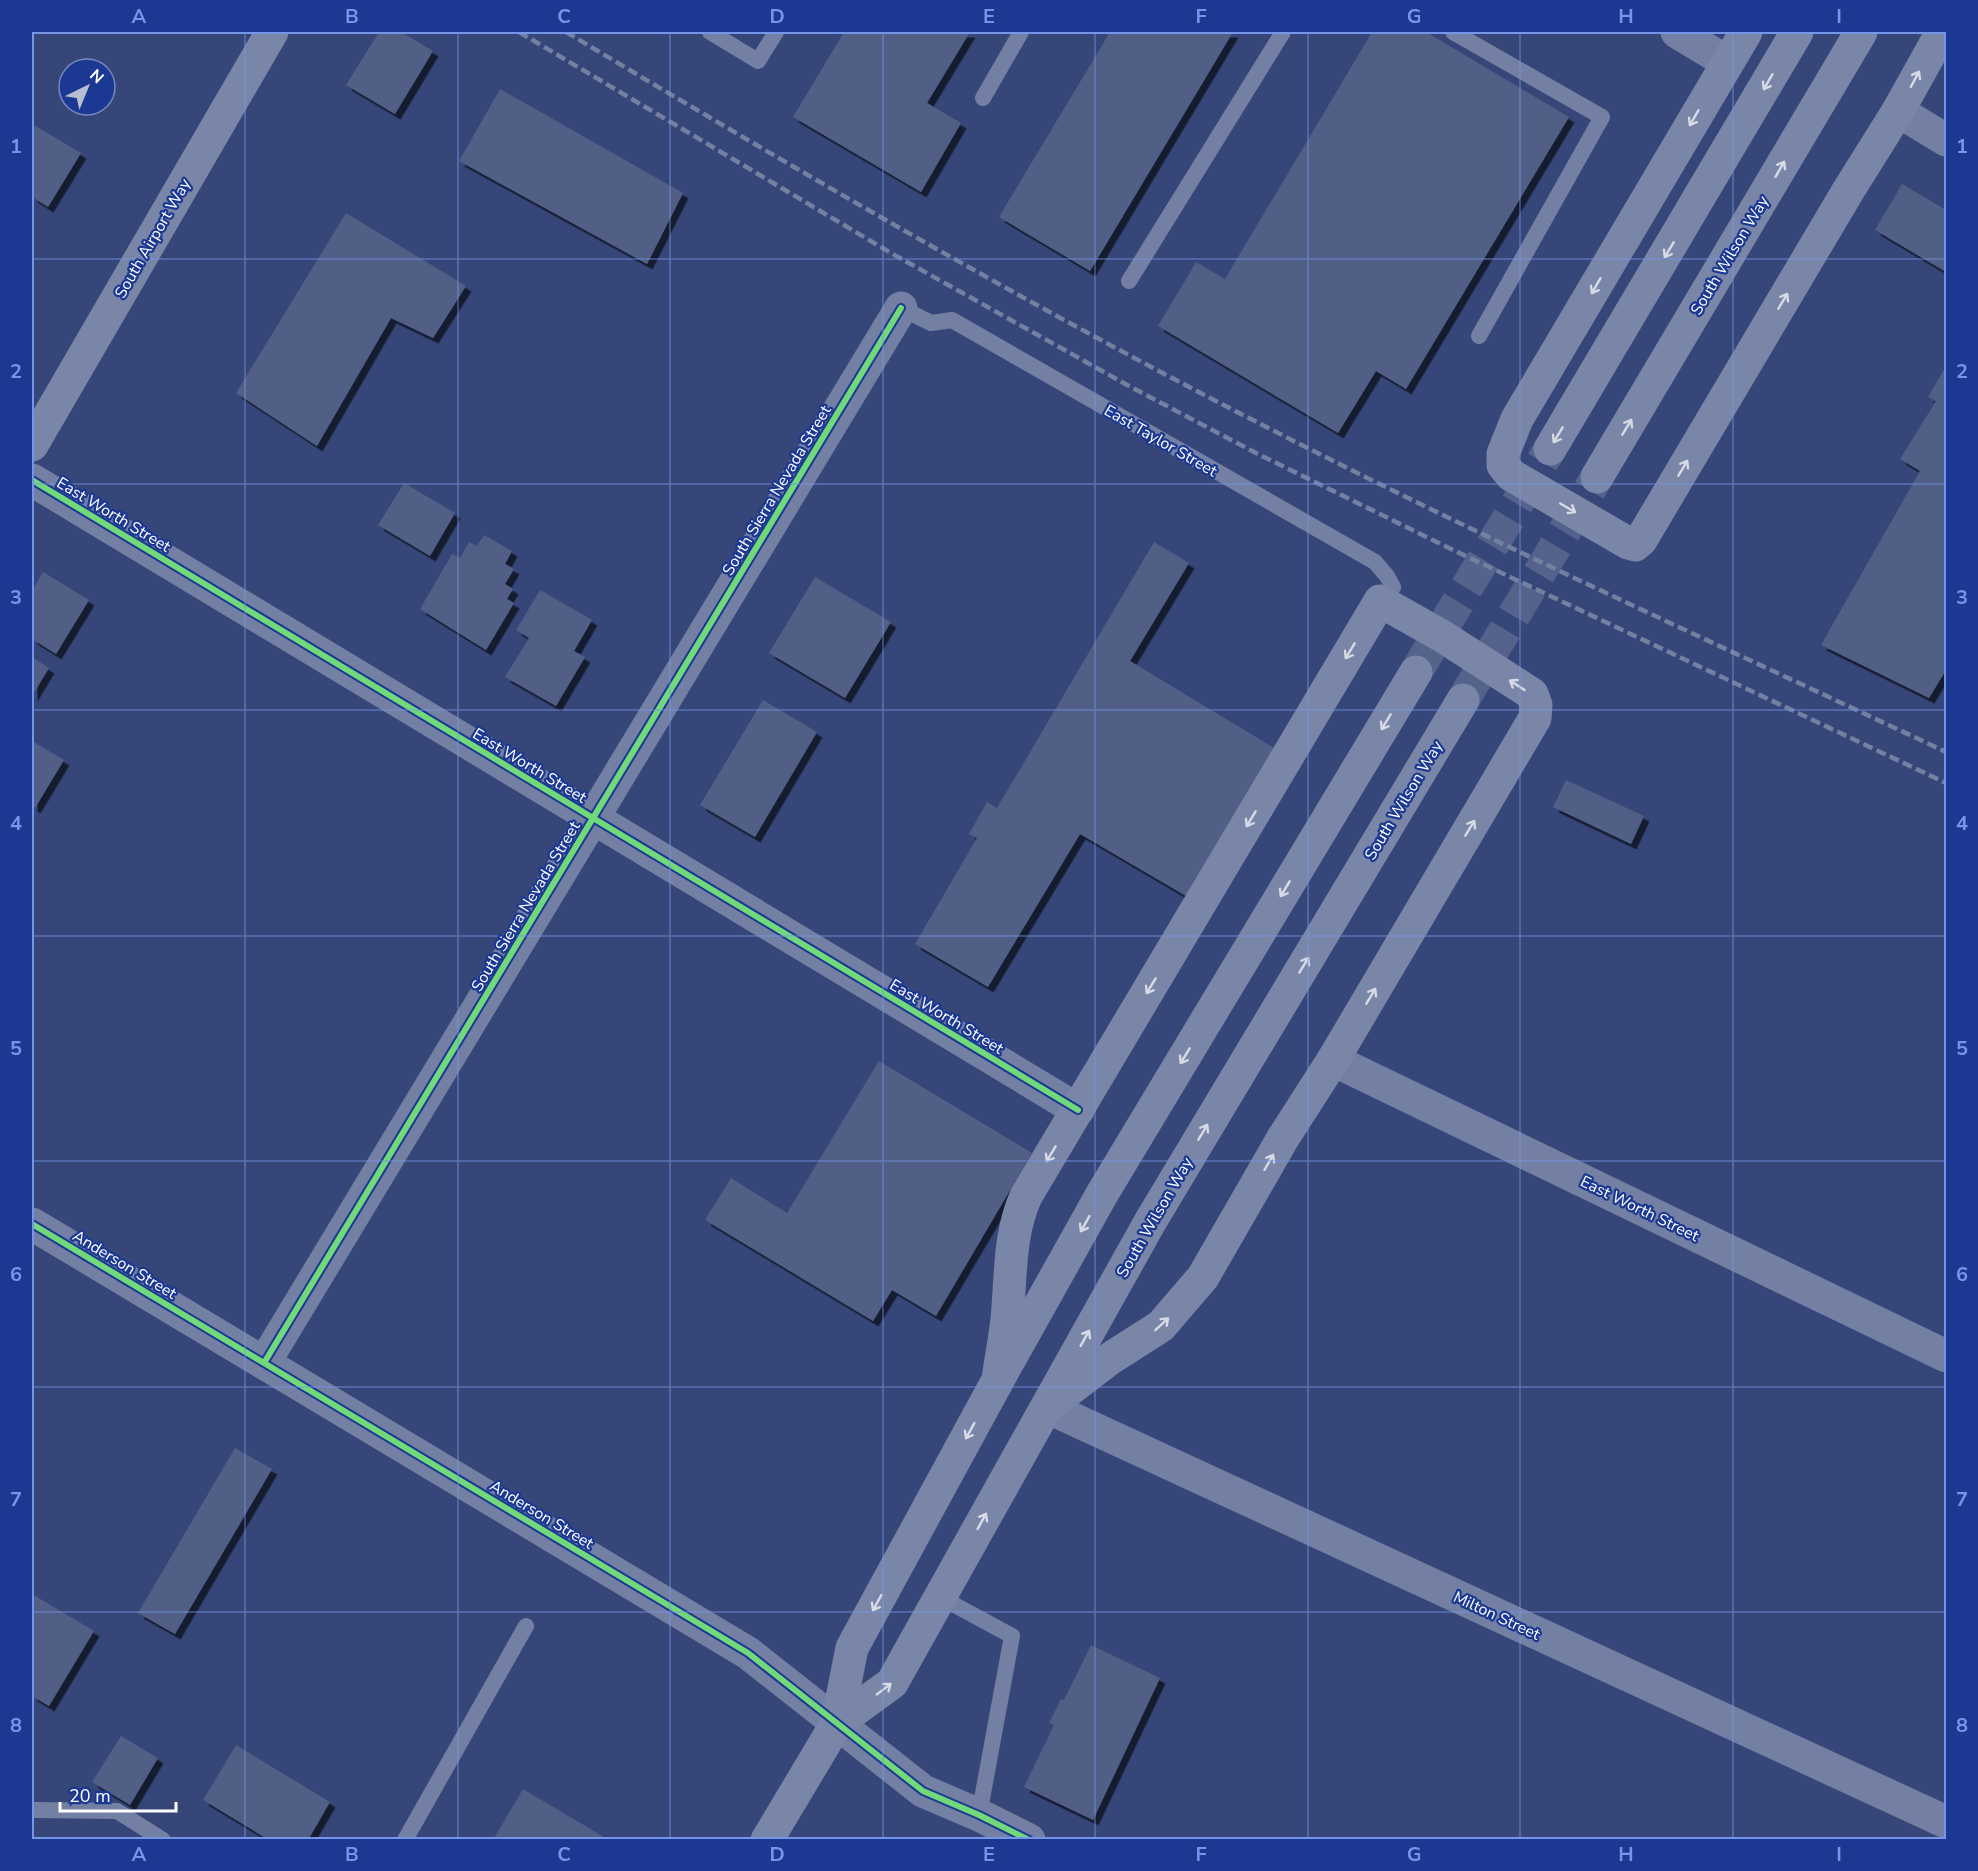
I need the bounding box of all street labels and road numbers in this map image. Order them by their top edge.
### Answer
street label: South Airport Way [110,174,197,302]
street label: South Wilson Way [1686,191,1775,319]
street label: East Taylor Street [1100,400,1221,482]
street label: South Sierra Nevada Street [717,401,837,580]
street label: East Worth Street [52,472,175,558]
street label: East Worth Street [468,723,591,809]
street label: South Wilson Way [1360,736,1449,864]
street label: South Sierra Nevada Street [466,817,586,996]
street label: East Worth Street [885,974,1008,1060]
street label: South Wilson Way [1111,1153,1199,1282]
street label: East Worth Street [1577,1171,1703,1247]
street label: Anderson Street [68,1225,181,1305]
street label: Anderson Street [485,1475,598,1555]
street label: Milton Street [1450,1586,1544,1646]

